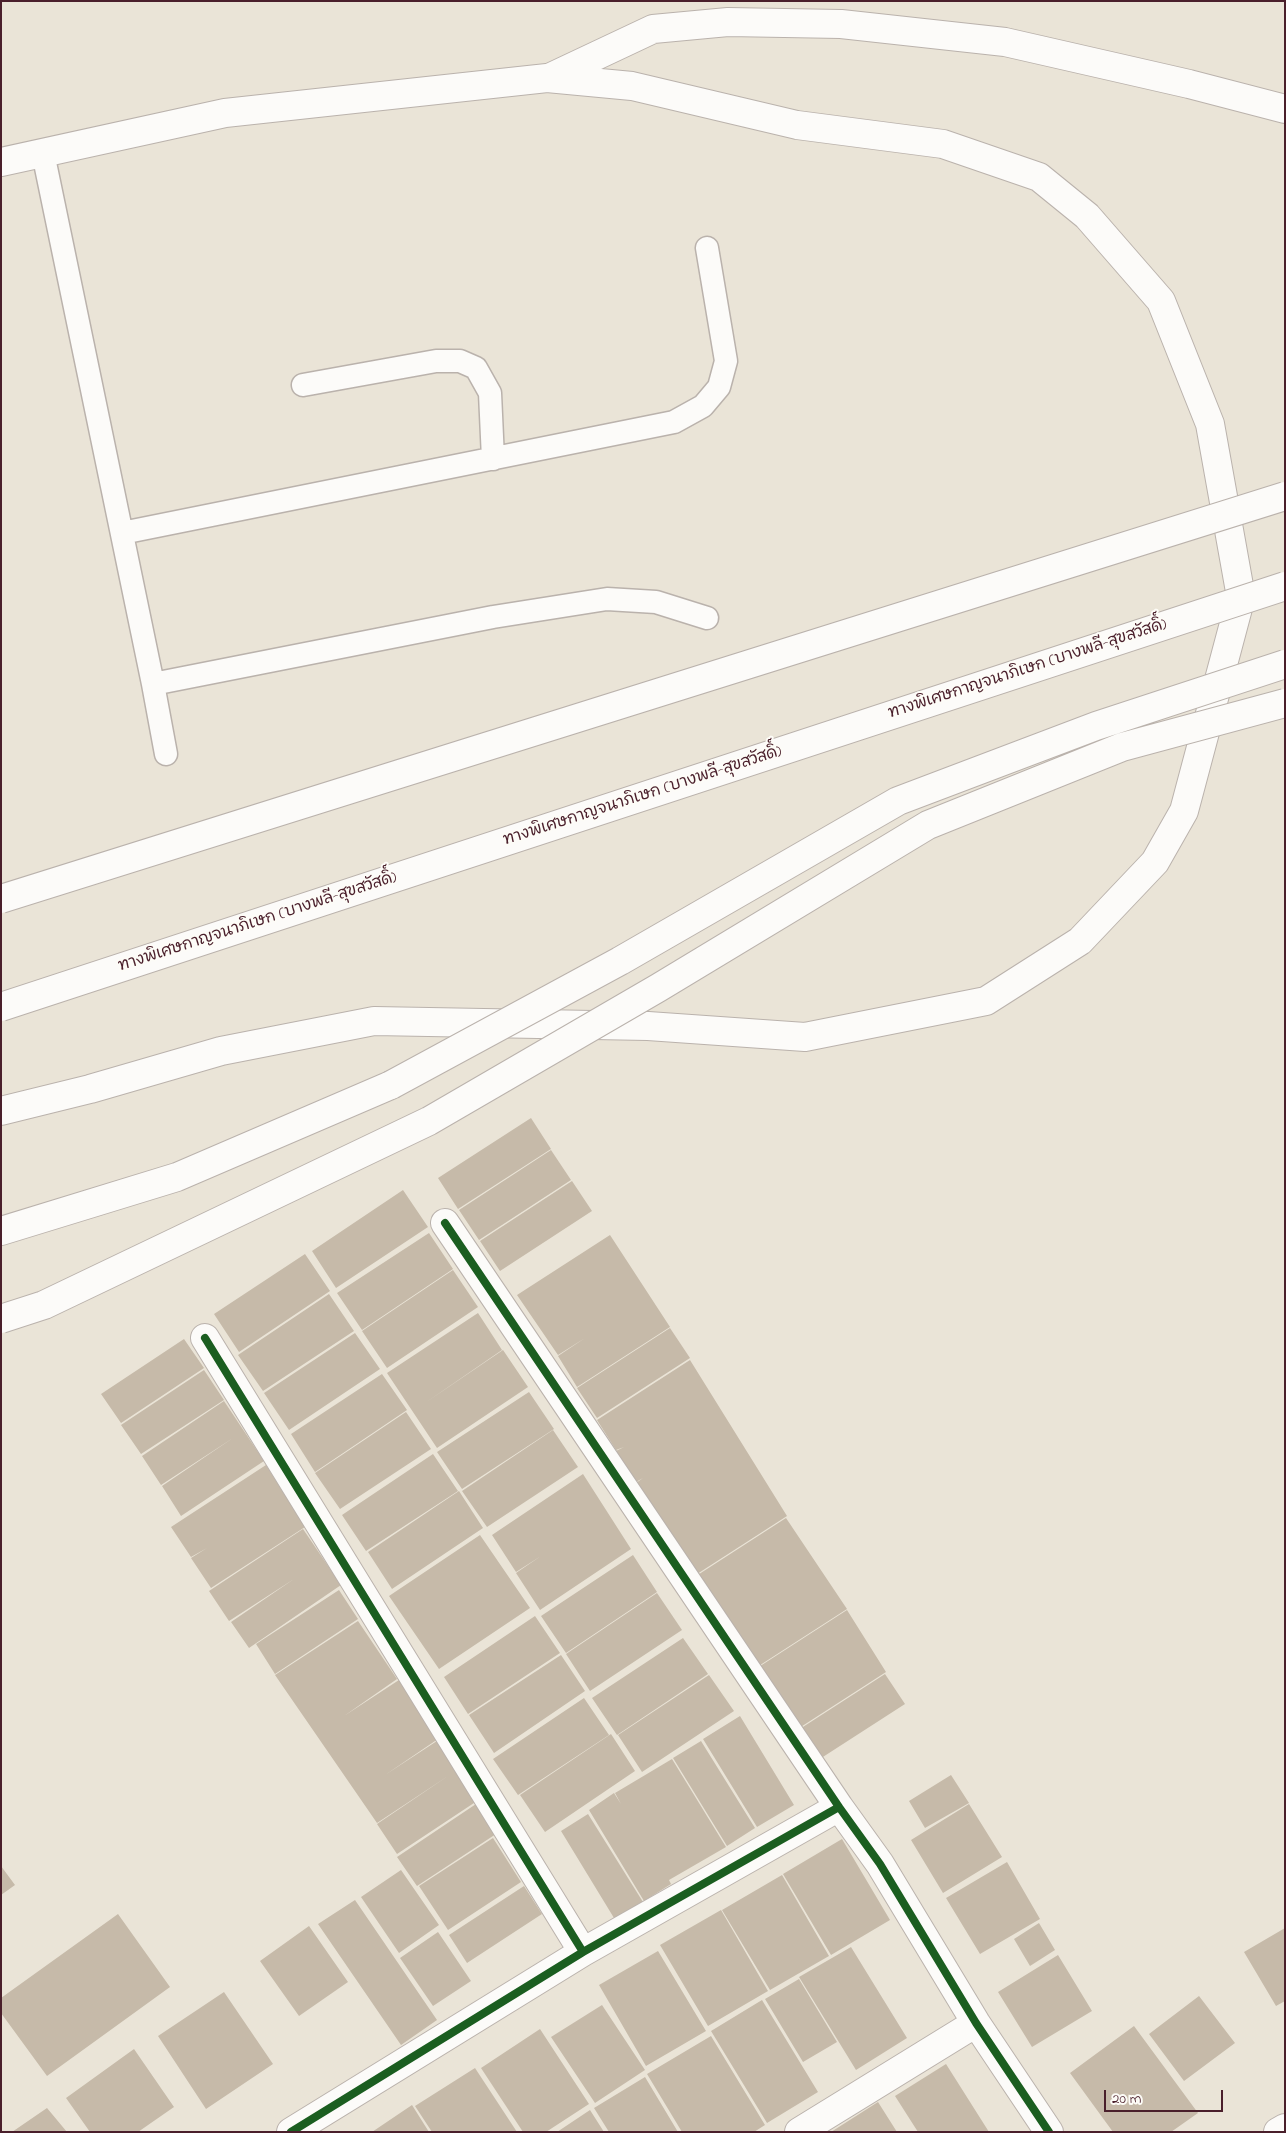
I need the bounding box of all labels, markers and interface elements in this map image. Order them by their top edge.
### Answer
street label: ทางพิเศษกาญจนาภิเษก (บางพลี-สุขสวัสดิ์) [886,616,1170,724]
street label: ทางพิเศษกาญจนาภิเษก (บางพลี-สุขสวัสดิ์) [501,743,785,851]
street label: ทางพิเศษกาญจนาภิเษก (บางพลี-สุขสวัสดิ์) [116,869,400,977]
scale bar [1106,2080,1225,2112]
text: 20 m [1112,2088,1141,2110]

